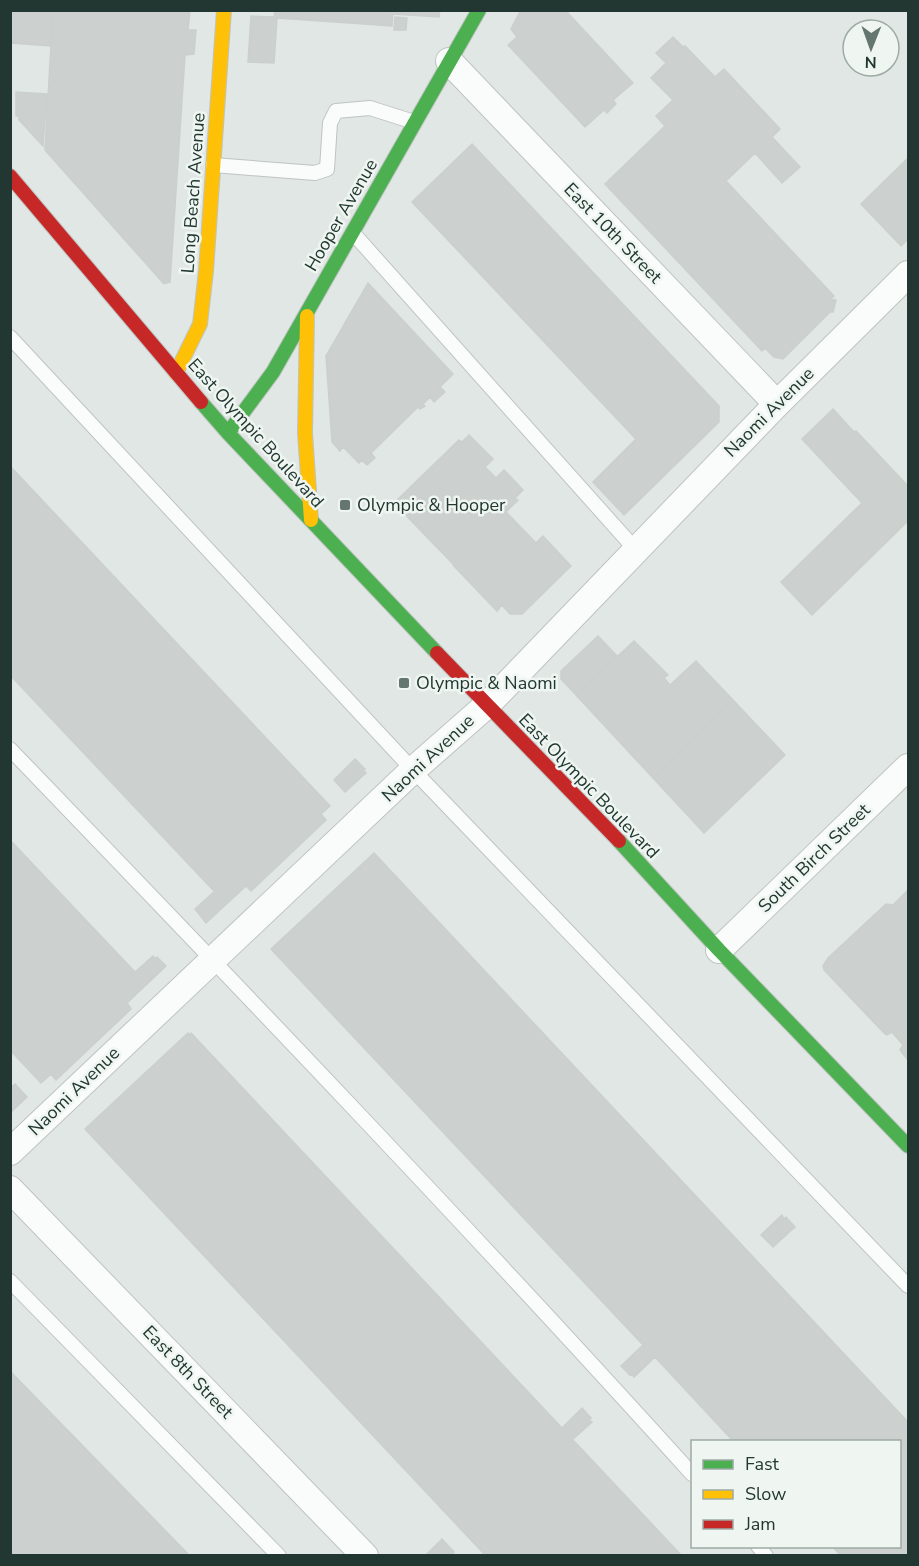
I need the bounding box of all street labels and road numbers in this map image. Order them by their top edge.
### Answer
street label: Long Beach Avenue [175,112,211,274]
street label: Hooper Avenue [299,154,383,276]
street label: East 10th Street [559,177,668,289]
street label: East Olympic Boulevard [182,353,330,513]
street label: Naomi Avenue [719,362,819,462]
street label: East Olympic Boulevard [513,708,665,864]
street label: Naomi Avenue [377,709,479,807]
street label: South Birch Street [753,798,876,918]
street label: Naomi Avenue [23,1041,125,1141]
street label: East 8th Street [138,1320,239,1424]

